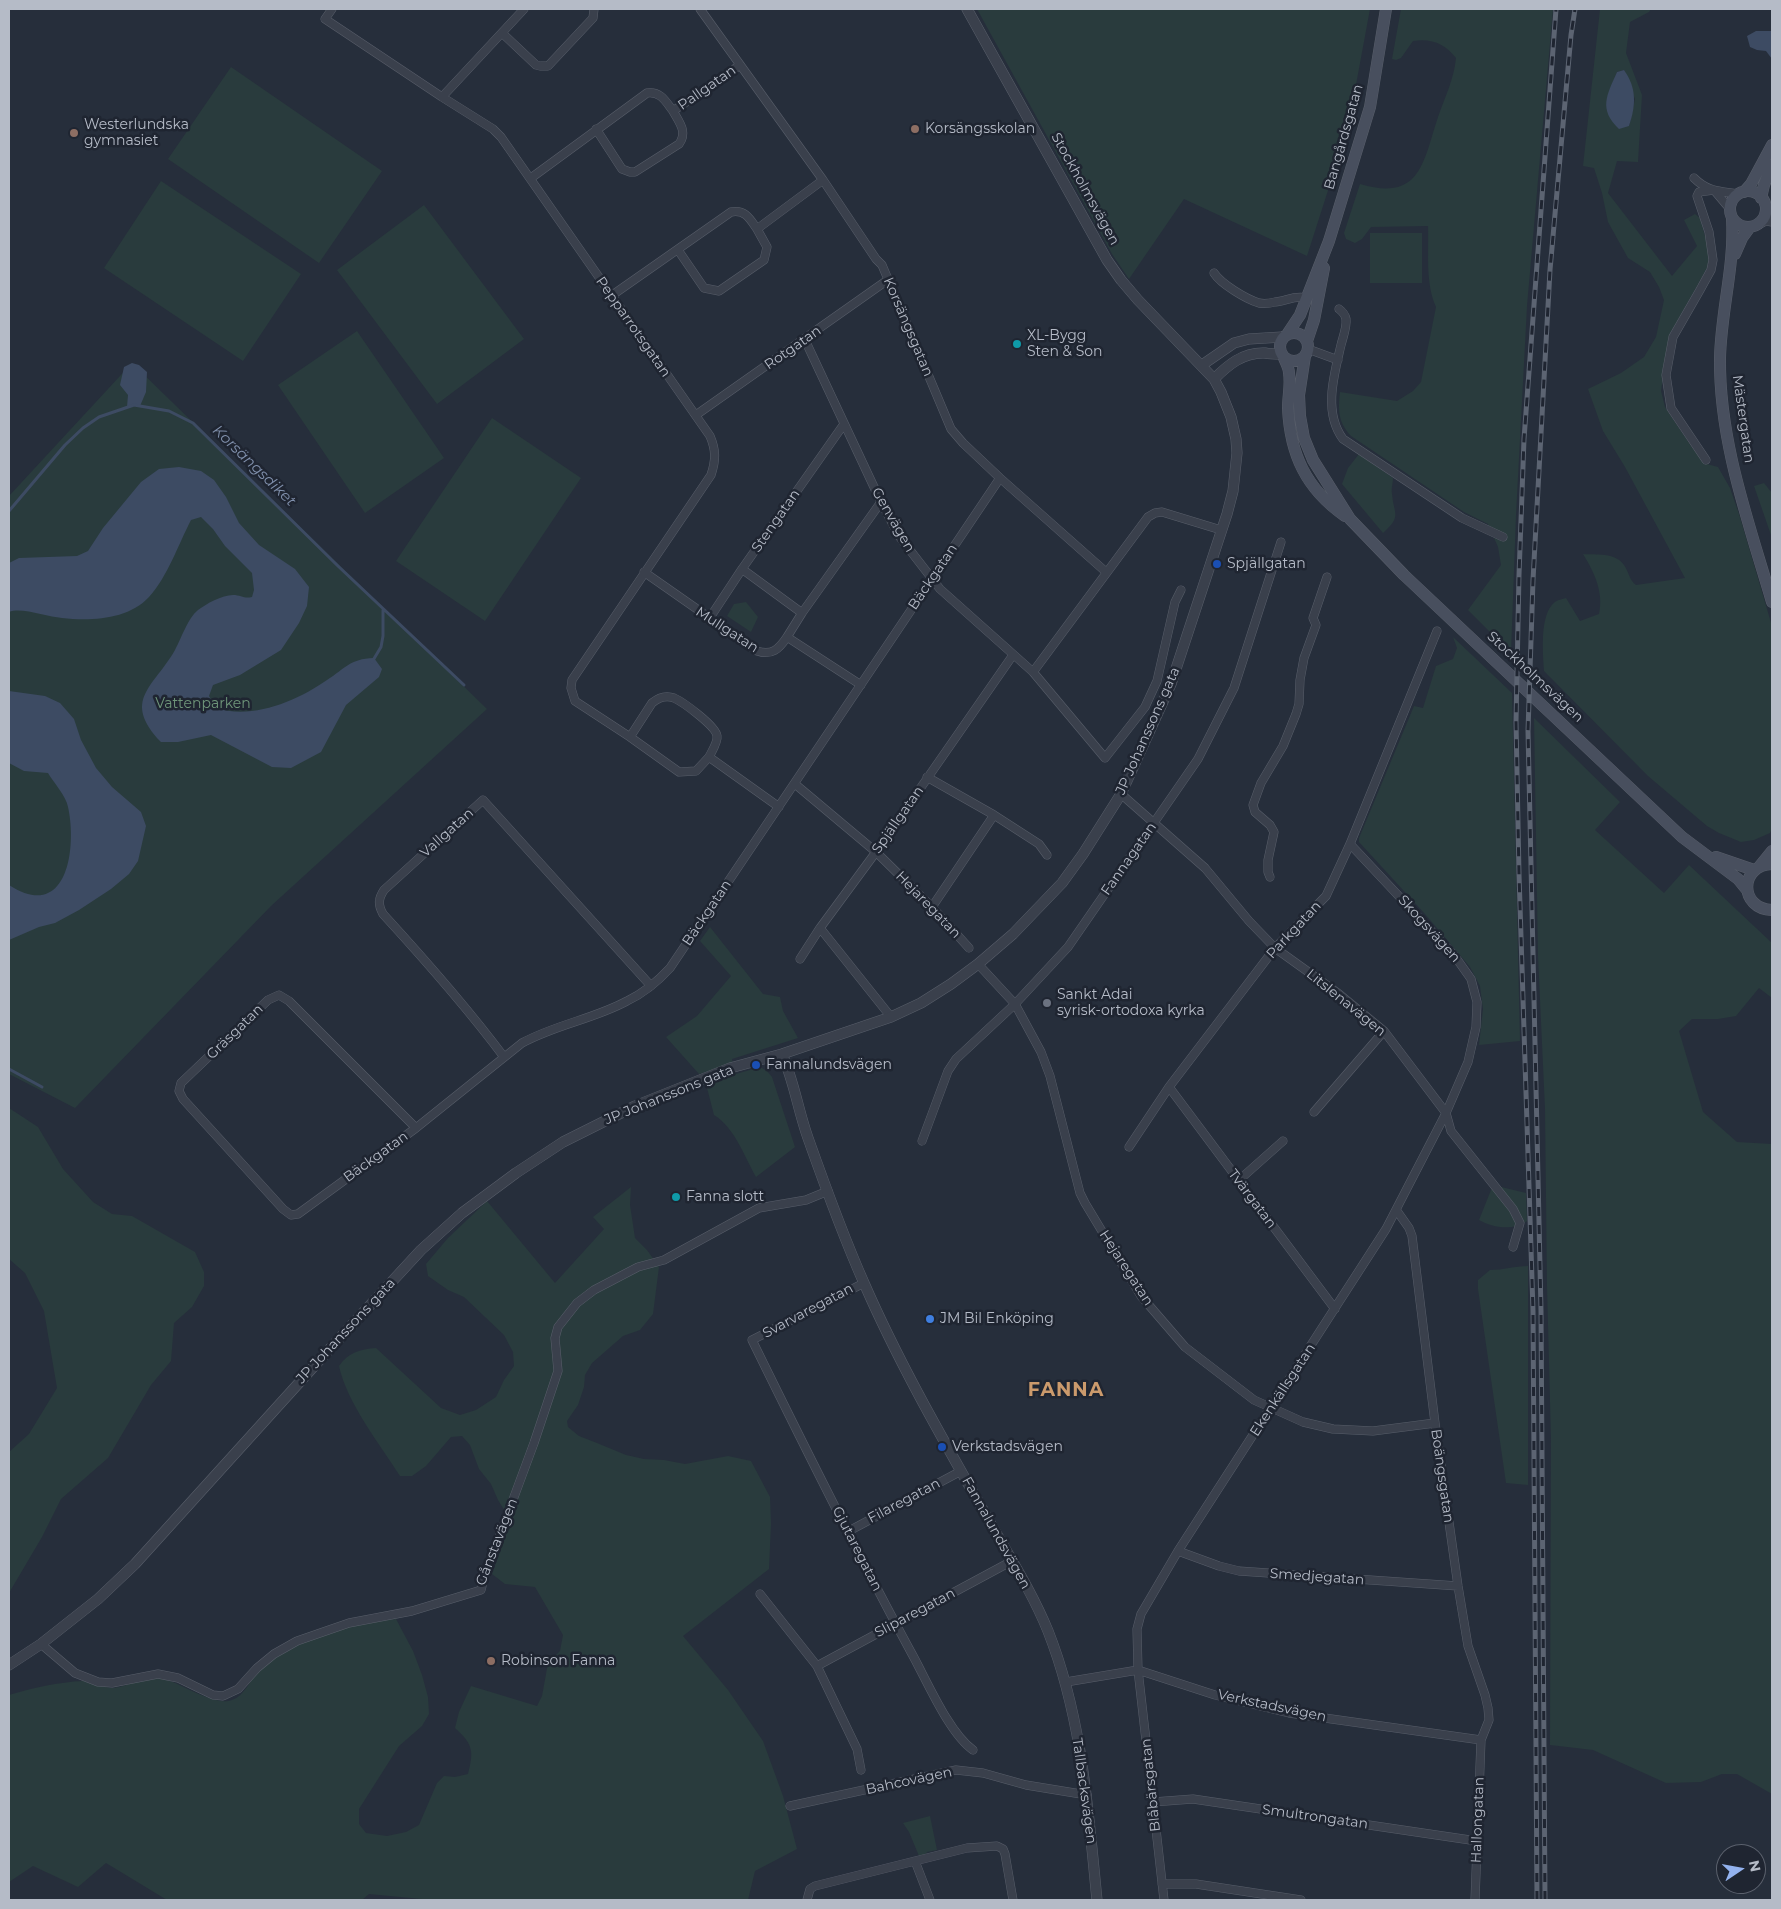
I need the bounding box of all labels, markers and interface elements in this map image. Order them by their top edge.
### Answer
street label: Pallgatan [675,62,739,114]
street label: Bangårdsgatan [1321,82,1367,192]
place label: Westerlundska gymnasiet [84,117,189,150]
place label: Korsängsskolan [925,121,1035,137]
marker: Korsängsskolan [909,123,921,135]
marker: Westerlundska gymnasiet [68,127,80,139]
street label: Stockholmsvägen [1047,130,1123,248]
street label: Pepparrotsgatan [592,274,674,380]
street label: Korsängsgatan [880,275,936,379]
street label: Rotgatan [761,322,825,374]
place label: XL-Bygg Sten & Son [1027,328,1103,361]
marker: XL-Bygg Sten & Son [1011,338,1023,350]
street label: Mästergatan [1729,374,1757,464]
water label: Korsängsdiket [209,422,299,510]
street label: Genvägen [868,485,918,555]
street label: Stengatan [748,486,804,556]
street label: Bäckgatan [905,541,961,613]
place label: Spjällgatan [1227,556,1306,572]
marker: Spjällgatan [1211,558,1223,570]
street label: Mullgatan [693,604,761,656]
street label: Stockholmsvägen [1483,628,1587,726]
street label: JP Johanssons gata [1112,665,1184,797]
park label: Vattenparken [155,696,251,712]
street label: Spjällgatan [869,783,927,857]
street label: Vallgatan [417,805,477,861]
street label: Fannagatan [1098,819,1160,899]
street label: Hejaregatan [892,868,964,942]
street label: Bäckgatan [679,877,735,949]
street label: Skogsvägen [1394,892,1464,966]
street label: Parkgatan [1263,898,1325,962]
street label: Litslenavägen [1303,966,1389,1040]
place label: Sankt Adai syrisk-ortodoxa kyrka [1057,987,1205,1020]
marker: Sankt Adai syrisk-ortodoxa kyrka [1041,997,1053,1009]
street label: Gräsgatan [203,1001,267,1063]
place label: Fannalundsvägen [766,1057,892,1073]
marker: Fannalundsvägen [750,1059,762,1071]
street label: JP Johanssons gata [602,1061,736,1129]
street label: Bäckgatan [340,1128,412,1186]
street label: Tvärgatan [1224,1166,1280,1232]
place label: Fanna slott [686,1189,764,1205]
marker: Fanna slott [670,1191,682,1203]
street label: Hejaregatan [1095,1227,1157,1309]
street label: JP Johanssons gata [293,1275,399,1387]
street label: Svarvaregatan [760,1280,856,1342]
place label: JM Bil Enköping [940,1311,1054,1327]
marker: JM Bil Enköping [924,1313,936,1325]
street label: Ekenkällsgatan [1247,1340,1319,1440]
district label: FANNA [1027,1379,1105,1401]
street label: Boängsgatan [1427,1428,1457,1524]
place label: Verkstadsvägen [952,1439,1063,1455]
marker: Verkstadsvägen [936,1441,948,1453]
street label: Fannalundsvägen [958,1474,1034,1592]
street label: Filaregatan [865,1475,943,1527]
street label: Gånstavägen [473,1496,521,1588]
street label: Gjutaregatan [828,1504,886,1594]
street label: Smedjegatan [1269,1565,1365,1589]
street label: Sliparegatan [872,1585,958,1641]
place label: Robinson Fanna [501,1653,615,1669]
marker: Robinson Fanna [485,1655,497,1667]
street label: Verkstadsvägen [1216,1686,1328,1726]
street label: Tallbacksvägen [1068,1737,1100,1845]
street label: Blåbärsgatan [1138,1738,1164,1832]
street label: Bahcovägen [864,1764,954,1798]
street label: Hallongatan [1468,1777,1488,1863]
street label: Smultrongatan [1261,1801,1369,1833]
north arrow [1716,1844,1766,1894]
text: N [1745,1859,1765,1873]

